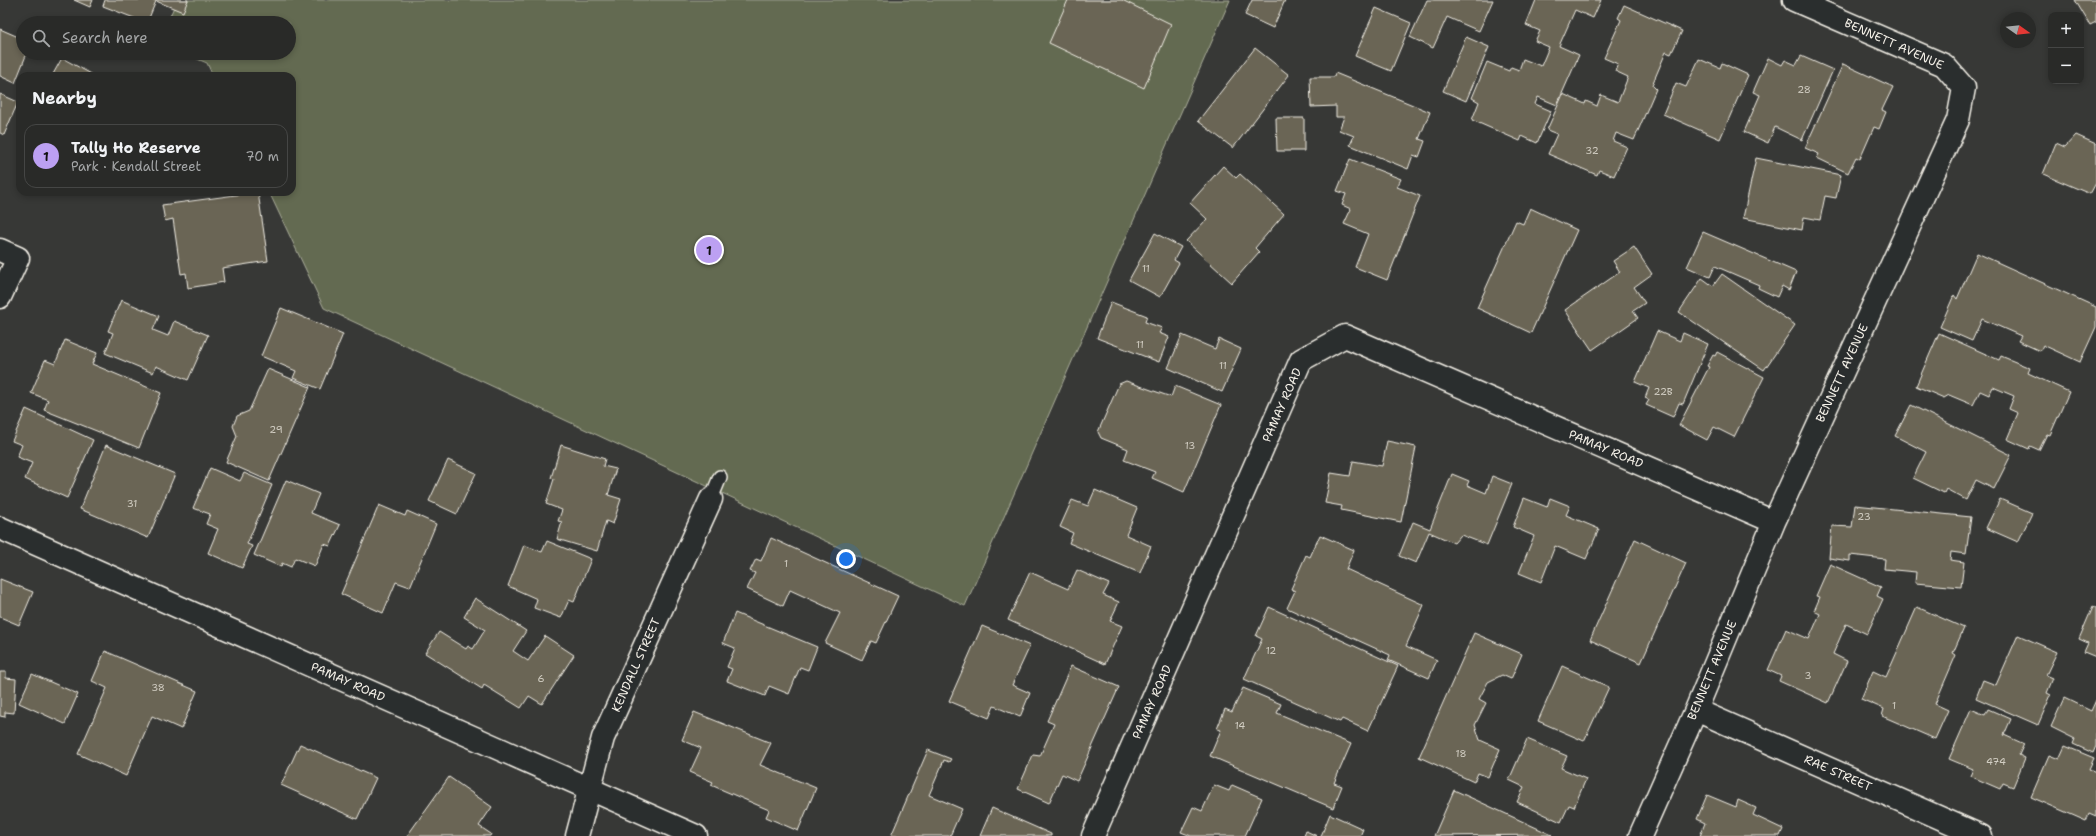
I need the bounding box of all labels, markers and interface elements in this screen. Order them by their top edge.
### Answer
north arrow [2000,12,2036,48]
map controls [2048,12,2084,84]
button: + [2048,12,2084,48]
street label: BENNETT AVENUE [1842,15,1946,73]
search box [16,16,296,60]
icon: search [30,27,52,49]
text: Search here [62,28,148,48]
button: − [2048,48,2084,84]
house number: 28 [1797,83,1811,96]
text: Nearby [32,87,97,109]
text: Tally Ho Reserve [71,138,201,158]
house number: 32 [1585,144,1599,157]
text: 1 [43,148,49,165]
text: 70 m [245,148,279,165]
text: Park · Kendall Street [71,158,201,175]
pin: 1 [696,235,722,265]
house number: 11 [1142,262,1150,275]
street label: BENNETT AVENUE [1812,321,1872,425]
house number: 11 [1136,338,1144,351]
house number: 11 [1219,359,1227,372]
street label: PAMAY ROAD [1259,365,1306,445]
house number: 22B [1653,385,1673,398]
house number: 29 [269,423,283,436]
street label: PAMAY ROAD [1566,426,1646,472]
house number: 13 [1185,439,1195,452]
house number: 31 [127,497,137,510]
house number: 23 [1857,510,1871,523]
your location [836,549,856,569]
house number: 1 [784,557,788,570]
street label: KENDALL STREET [608,615,664,715]
street label: BENNETT AVENUE [1684,618,1740,722]
house number: 12 [1266,644,1276,657]
street label: PAMAY ROAD [308,659,388,706]
street label: PAMAY ROAD [1129,662,1176,742]
house number: 3 [1805,669,1812,682]
house number: 6 [538,672,545,685]
house number: 38 [151,681,165,694]
house number: 1 [1892,699,1896,712]
house number: 14 [1235,719,1245,732]
house number: 18 [1455,747,1467,760]
street label: RAE STREET [1802,751,1875,795]
house number: 474 [1986,755,2006,768]

